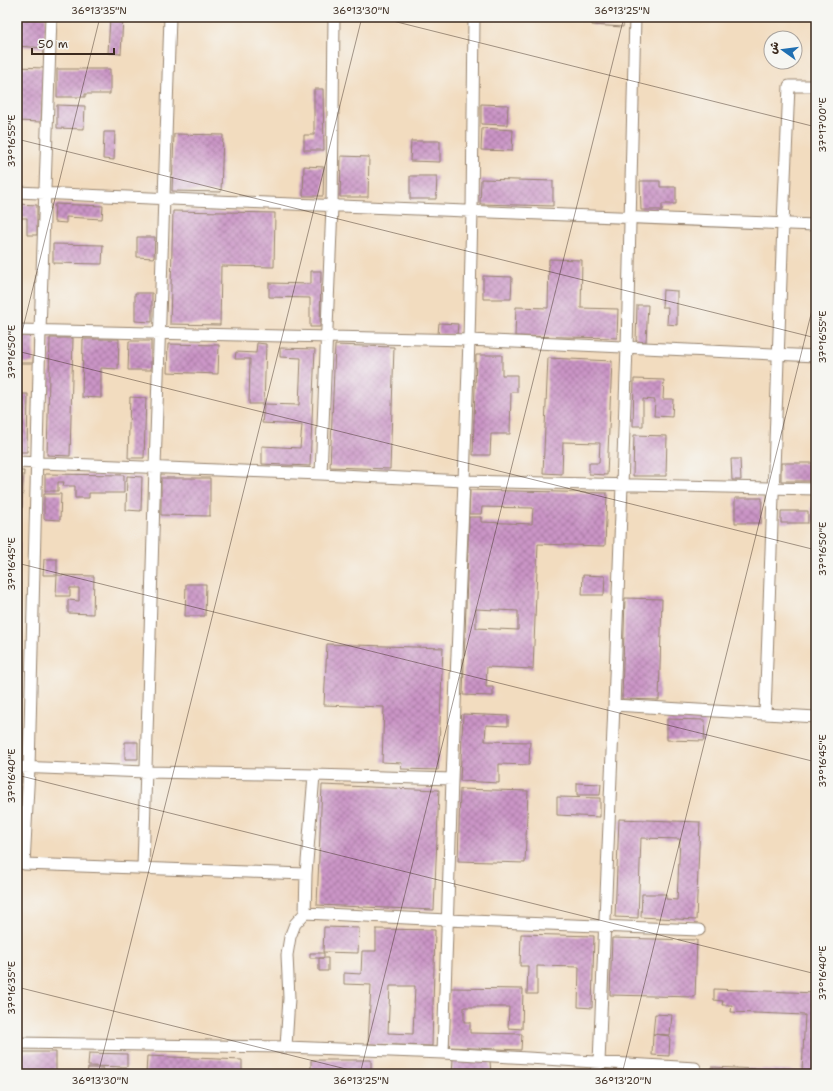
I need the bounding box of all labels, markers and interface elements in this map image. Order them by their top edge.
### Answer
text: 36°13'35"N [71,4,127,17]
text: 36°13'30"N [332,4,390,17]
text: 36°13'25"N [594,4,650,17]
scale bar [32,30,114,56]
north arrow [763,30,803,70]
text: 50 m [38,36,68,52]
text: ش [765,40,783,55]
text: 37°17'00"E [816,97,829,153]
text: 37°16'55"E [5,114,18,168]
text: 37°16'55"E [816,310,829,364]
text: 37°16'50"E [5,325,18,379]
text: 37°16'50"E [816,522,829,576]
text: 37°16'45"E [5,537,18,591]
text: 37°16'45"E [816,734,829,788]
text: 37°16'40"E [5,749,18,803]
text: 37°16'40"E [816,946,829,1000]
text: 37°16'35"E [5,961,18,1015]
text: 36°13'30"N [71,1074,129,1087]
text: 36°13'25"N [333,1074,389,1087]
text: 36°13'20"N [594,1074,652,1087]

